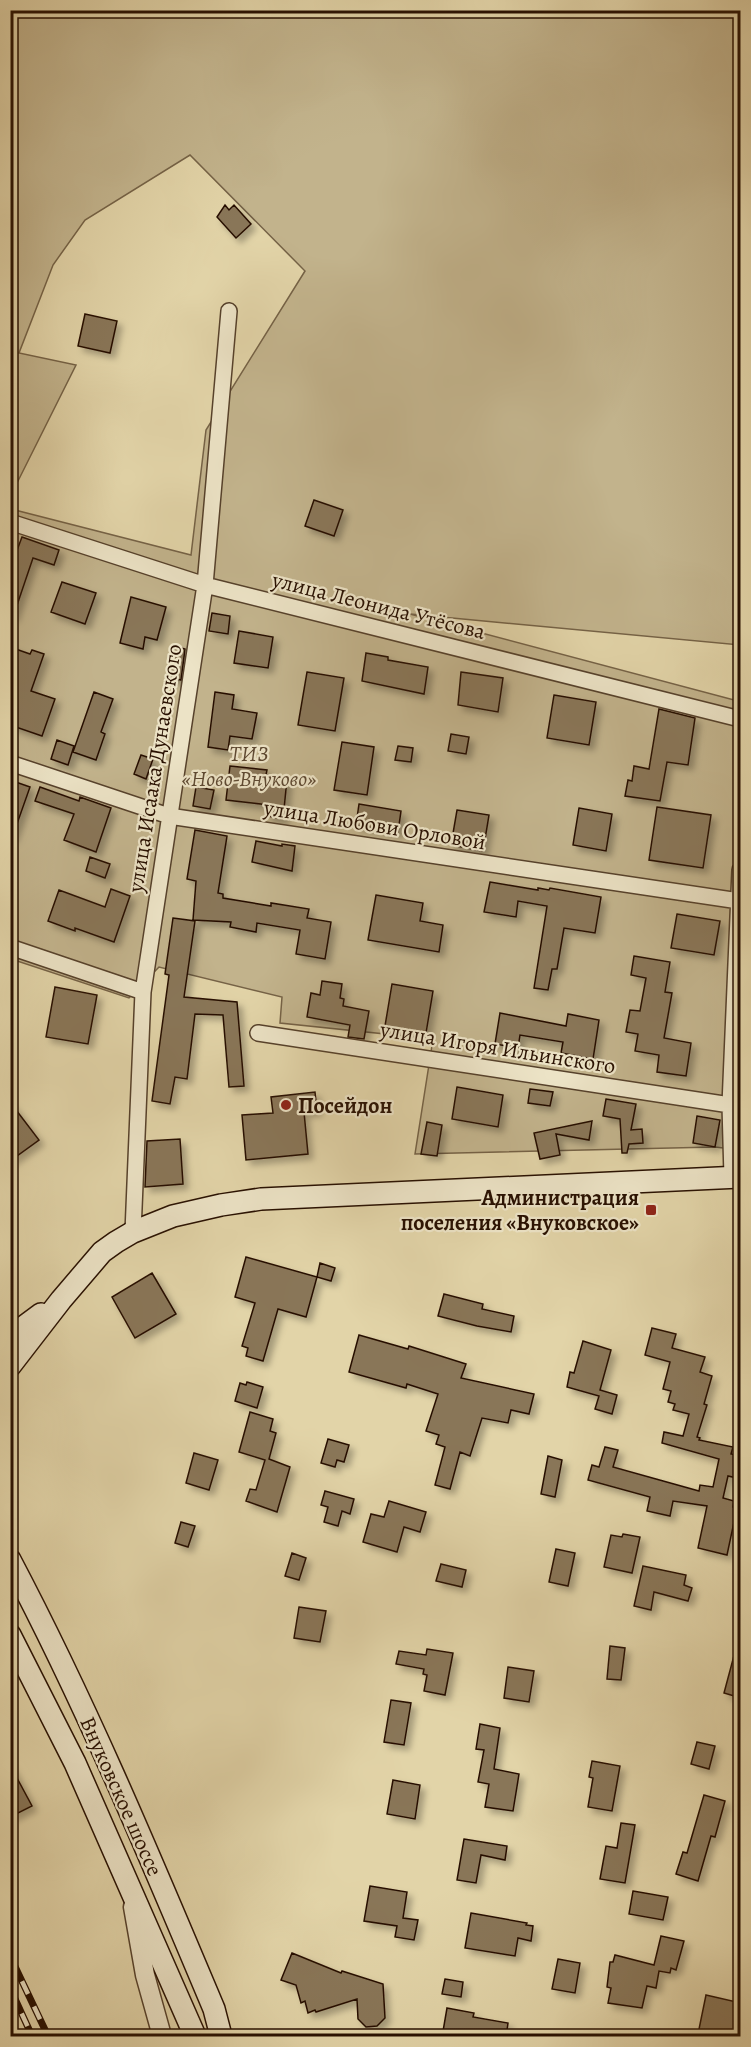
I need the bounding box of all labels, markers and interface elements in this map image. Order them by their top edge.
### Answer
street label: улица Леонида Утёсова [268,565,489,647]
street label: улица Исаака Дунаевского [120,642,189,895]
park label: ТИЗ «Ново-Внуково» [182,739,316,794]
street label: улица Любови Орловой [261,792,488,857]
street label: улица Игоря Ильинского [377,1014,618,1081]
place label: Посейдон [298,1091,392,1121]
marker: Посейдон [279,1098,293,1112]
place label: Администрация поселения «Внуковское» [401,1183,639,1238]
marker: Администрация поселения «Внуковское» [644,1203,658,1217]
street label: Внуковское шоссе [72,1712,170,1881]

